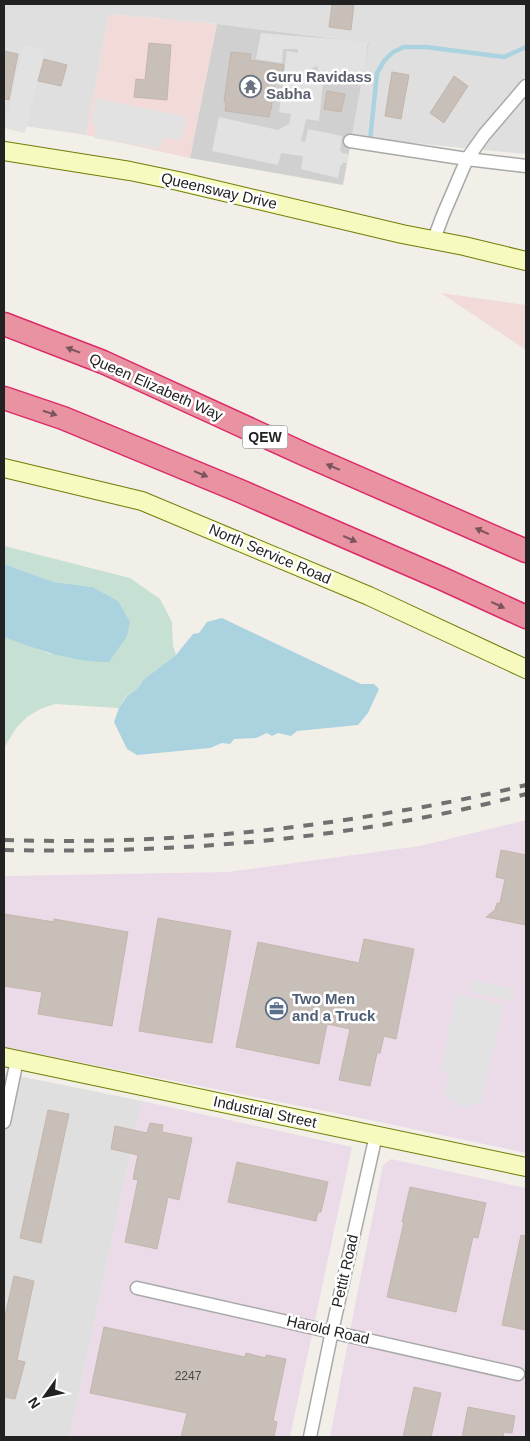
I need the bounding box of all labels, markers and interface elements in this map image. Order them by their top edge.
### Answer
place label: Guru Ravidass Sabha [266,68,372,102]
temple icon: Guru Ravidass Sabha [238,74,262,98]
street label: Queensway Drive [160,169,279,212]
one-way arrow [65,346,80,353]
street label: Queen Elizabeth Way [87,349,226,424]
one-way arrow [43,410,58,418]
road number: QEW [242,426,288,448]
one-way arrow [326,462,340,470]
one-way arrow [193,471,208,479]
street label: North Service Road [207,520,334,587]
one-way arrow [475,527,489,535]
one-way arrow [343,535,357,543]
one-way arrow [491,601,505,609]
place label: Two Men and a Truck [292,990,376,1024]
office icon: Two Men and a Truck [264,996,288,1020]
street label: Industrial Street [212,1092,319,1131]
street label: Pettit Road [328,1233,361,1309]
street label: Harold Road [285,1312,371,1347]
house number: 2247 [175,1369,202,1383]
north arrow [20,1371,70,1421]
text: N [25,1394,44,1412]

